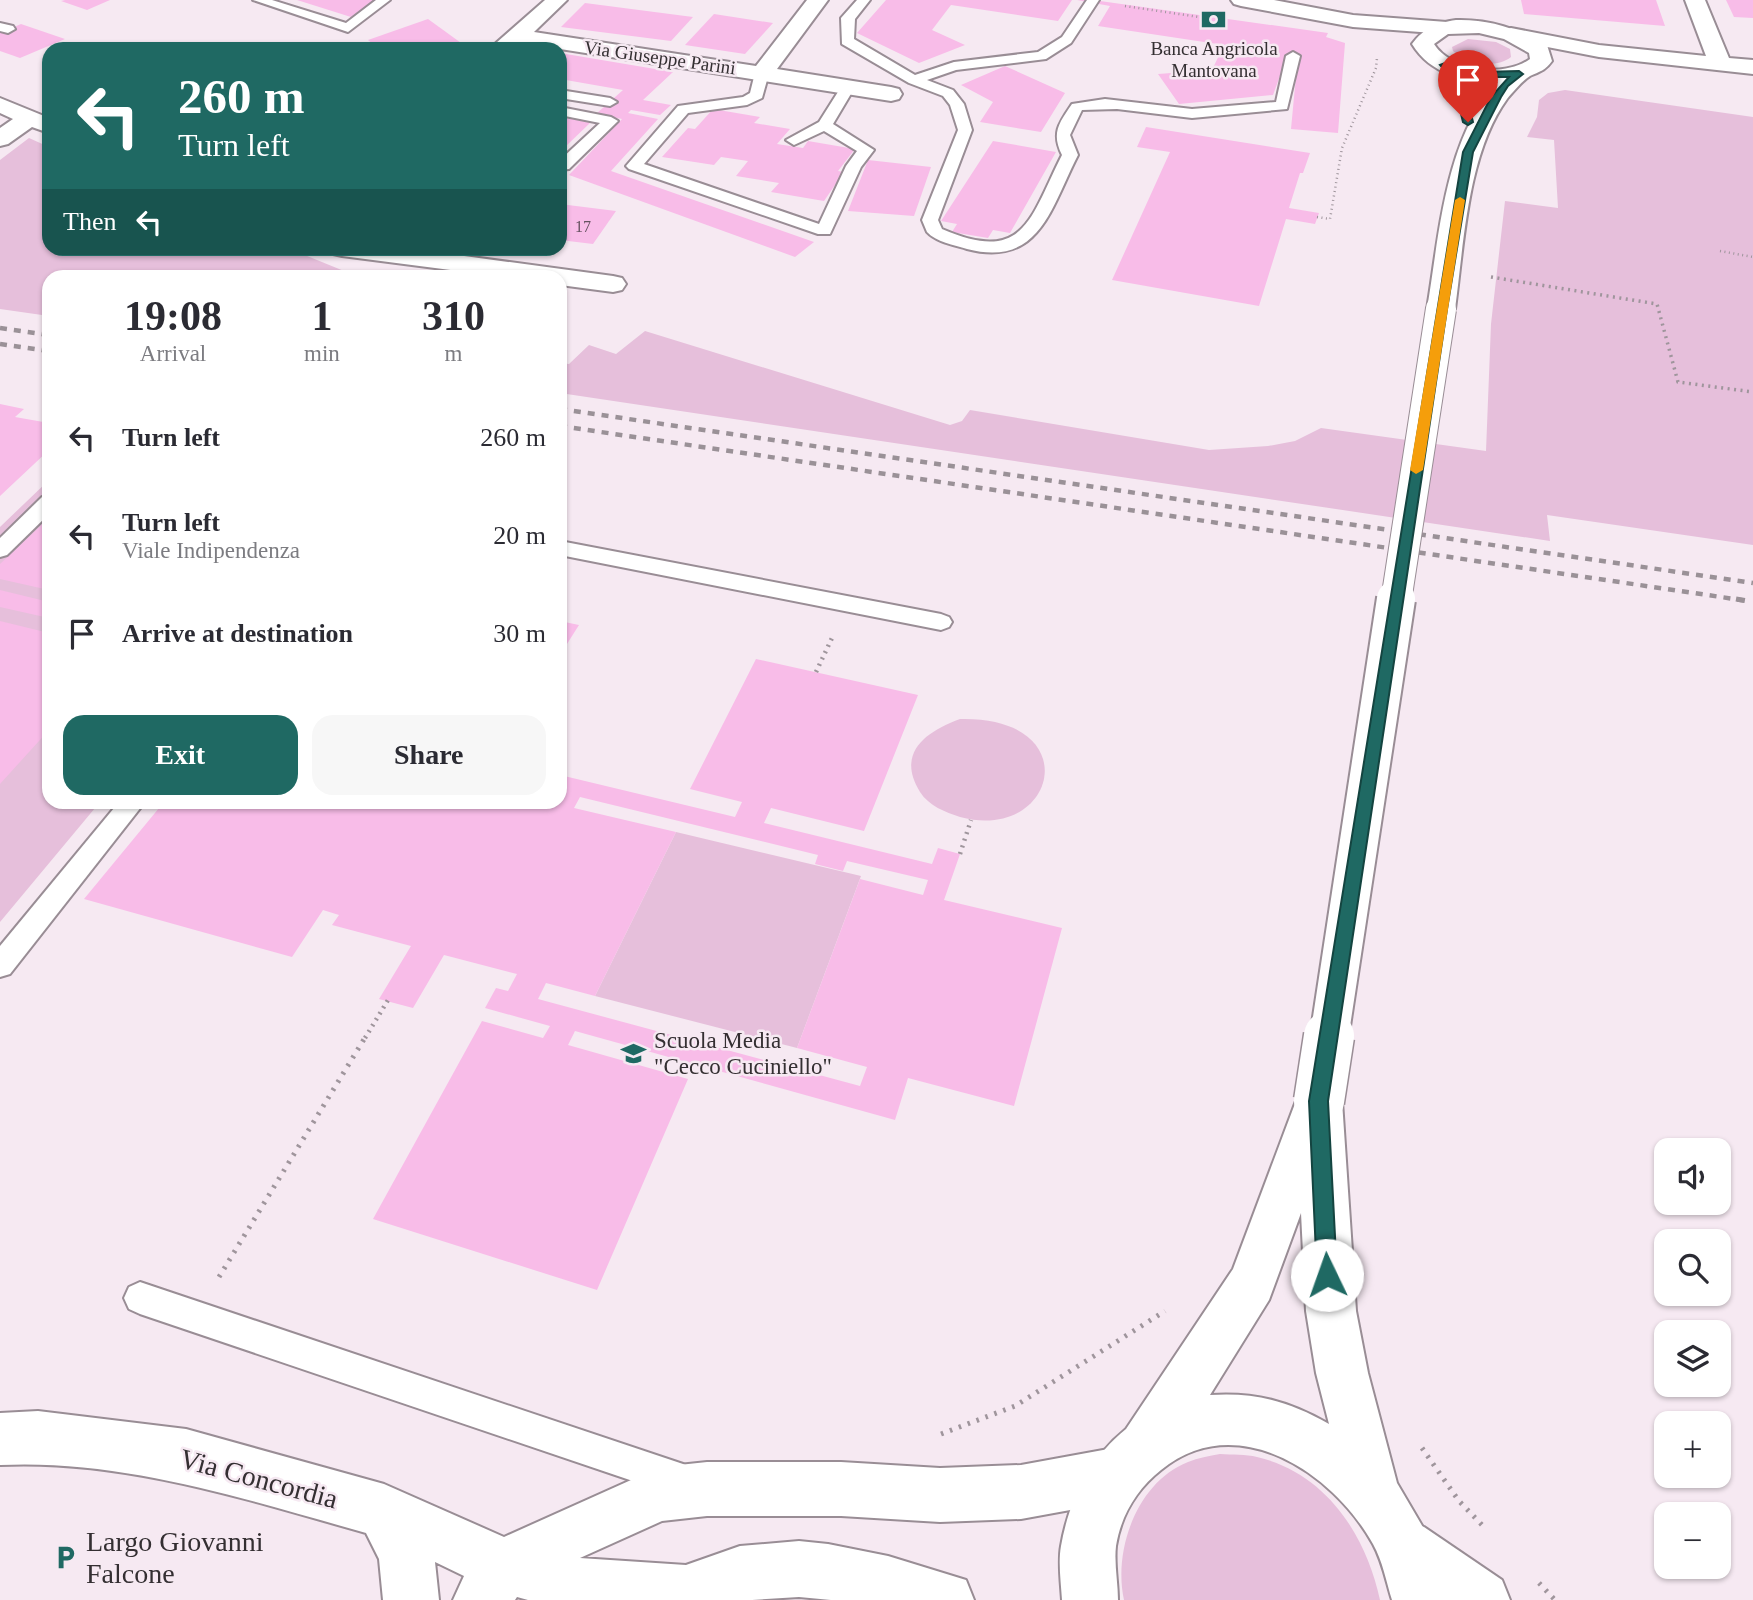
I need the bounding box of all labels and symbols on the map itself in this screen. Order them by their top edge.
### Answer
bank icon: Banca Angricola Mantovana [1200,6,1228,34]
street label: Via Giuseppe Parini [583,36,737,79]
place label: Banca Angricola Mantovana [1150,38,1278,81]
pin [1438,50,1498,122]
house number: 17 [575,218,591,235]
place label: Scuola Media "Cecco Cuciniello" [654,1028,832,1079]
school or university icon: Scuola Media "Cecco Cuciniello" [620,1039,648,1067]
position arrow [1290,1238,1364,1312]
street label: Via Concordia [176,1442,342,1515]
place label: Largo Giovanni Falcone [86,1526,264,1589]
parking icon: Largo Giovanni Falcone [52,1543,80,1571]

